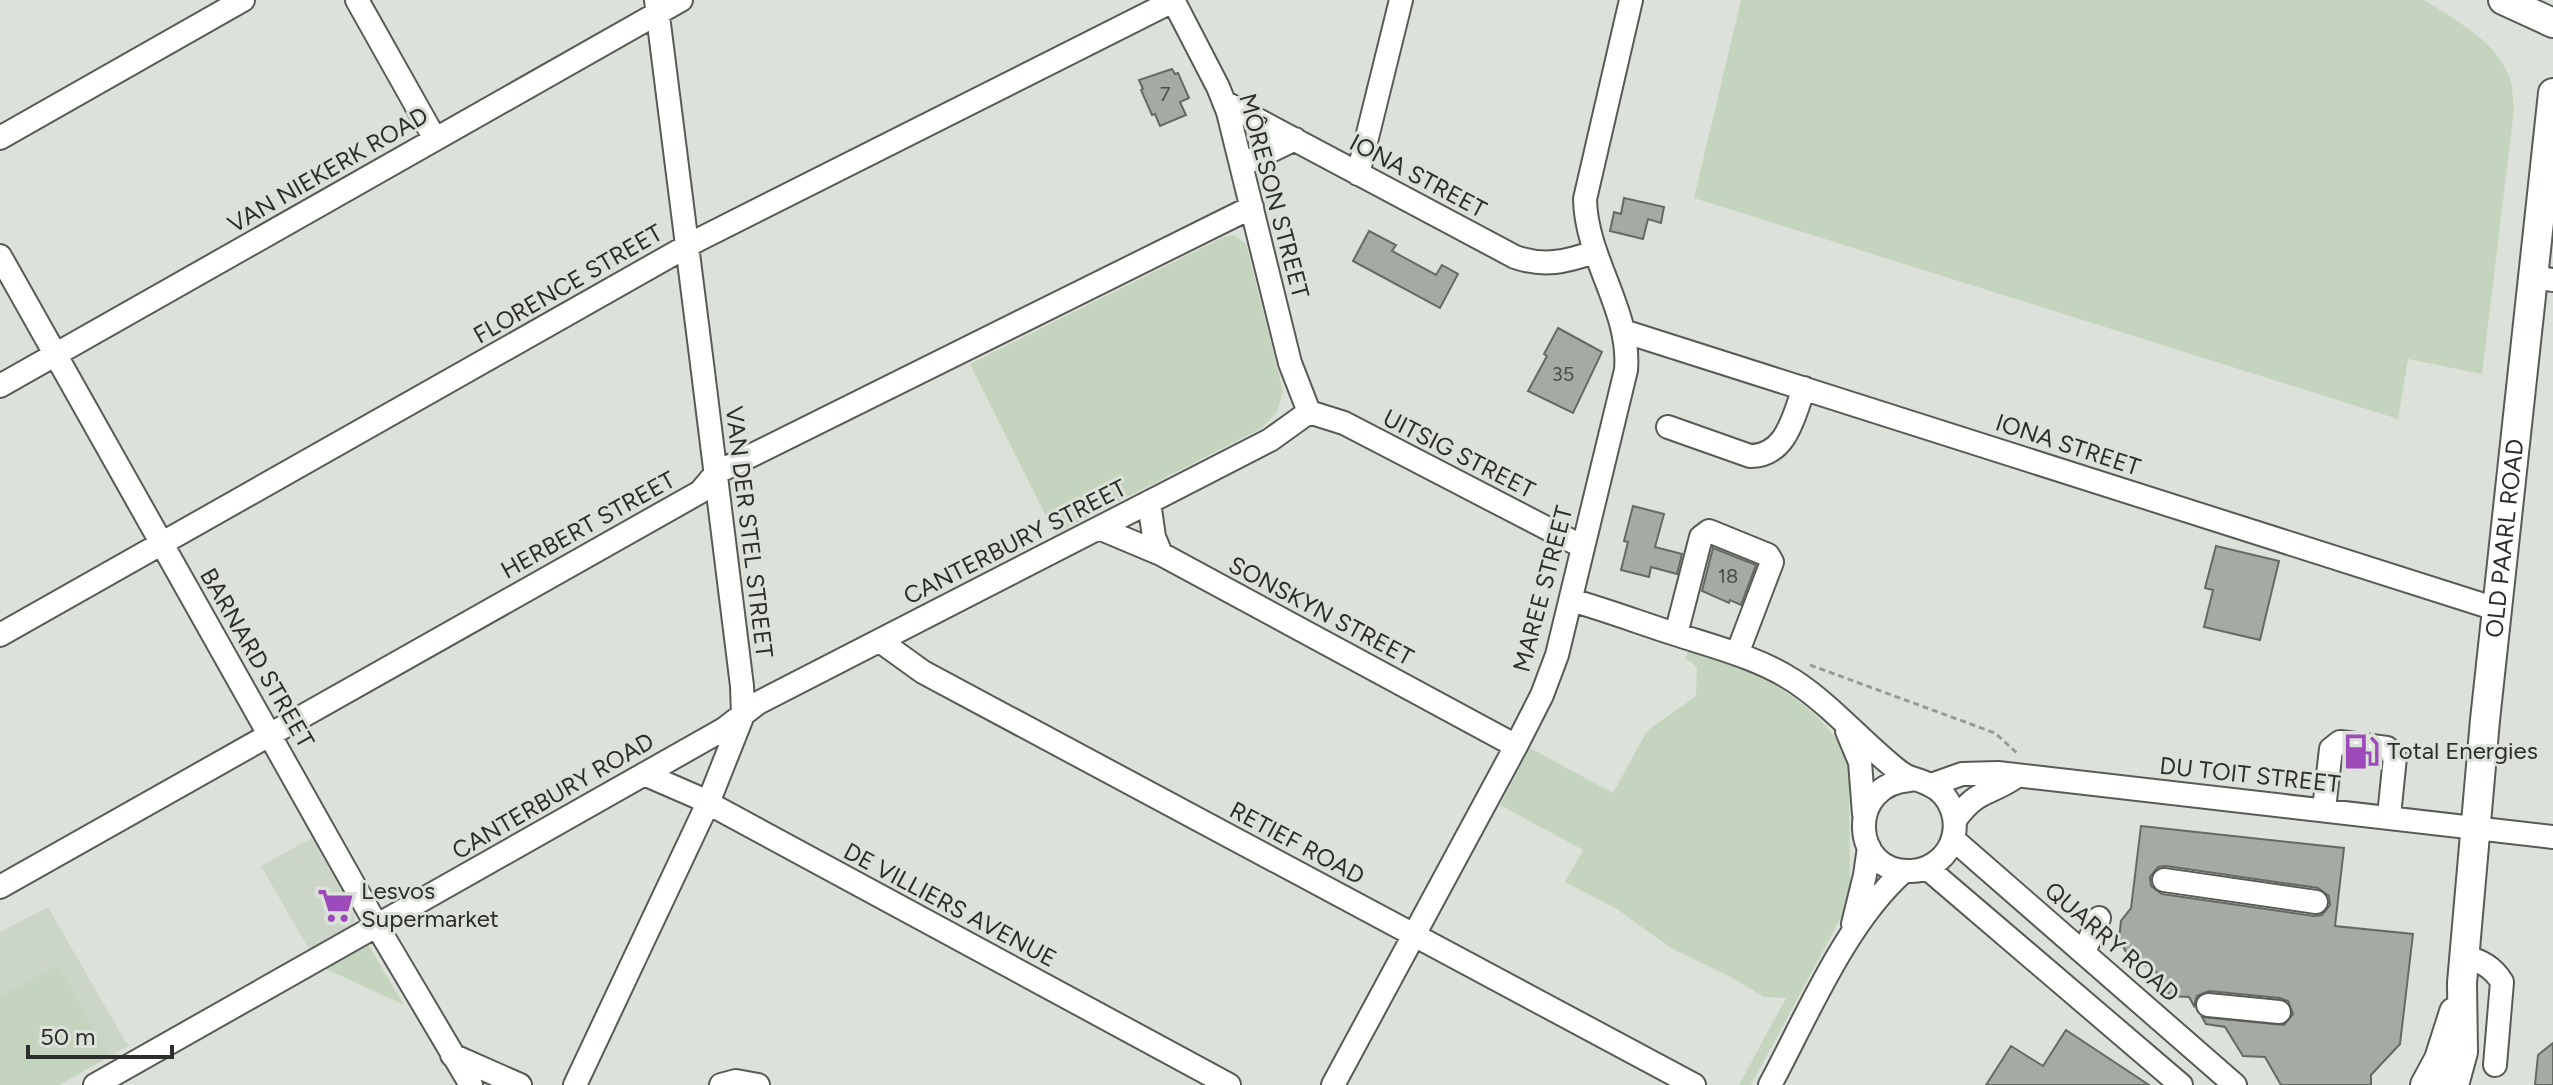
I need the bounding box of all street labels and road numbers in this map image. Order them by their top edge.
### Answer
street label: MÔRESON STREET [1233,90,1316,301]
street label: VAN NIEKERK ROAD [222,100,433,239]
street label: IONA STREET [1345,127,1492,224]
street label: FLORENCE STREET [468,218,668,350]
street label: UITSIG STREET [1378,403,1540,504]
street label: VAN DER STEL STREET [720,404,779,659]
street label: IONA STREET [1992,407,2144,482]
street label: OLD PAARL ROAD [2479,437,2529,639]
street label: HERBERT STREET [495,465,680,584]
street label: CANTERBURY STREET [898,473,1131,610]
street label: MAREE STREET [1506,503,1579,675]
street label: SONSKYN STREET [1224,550,1419,671]
street label: BARNARD STREET [194,563,321,753]
street label: CANTERBURY ROAD [447,726,659,865]
street label: DU TOIT STREET [2158,751,2342,798]
street label: RETIEF ROAD [1225,795,1370,890]
street label: DE VILLIERS AVENUE [839,836,1062,973]
street label: QUARRY ROAD [2039,875,2186,1008]

